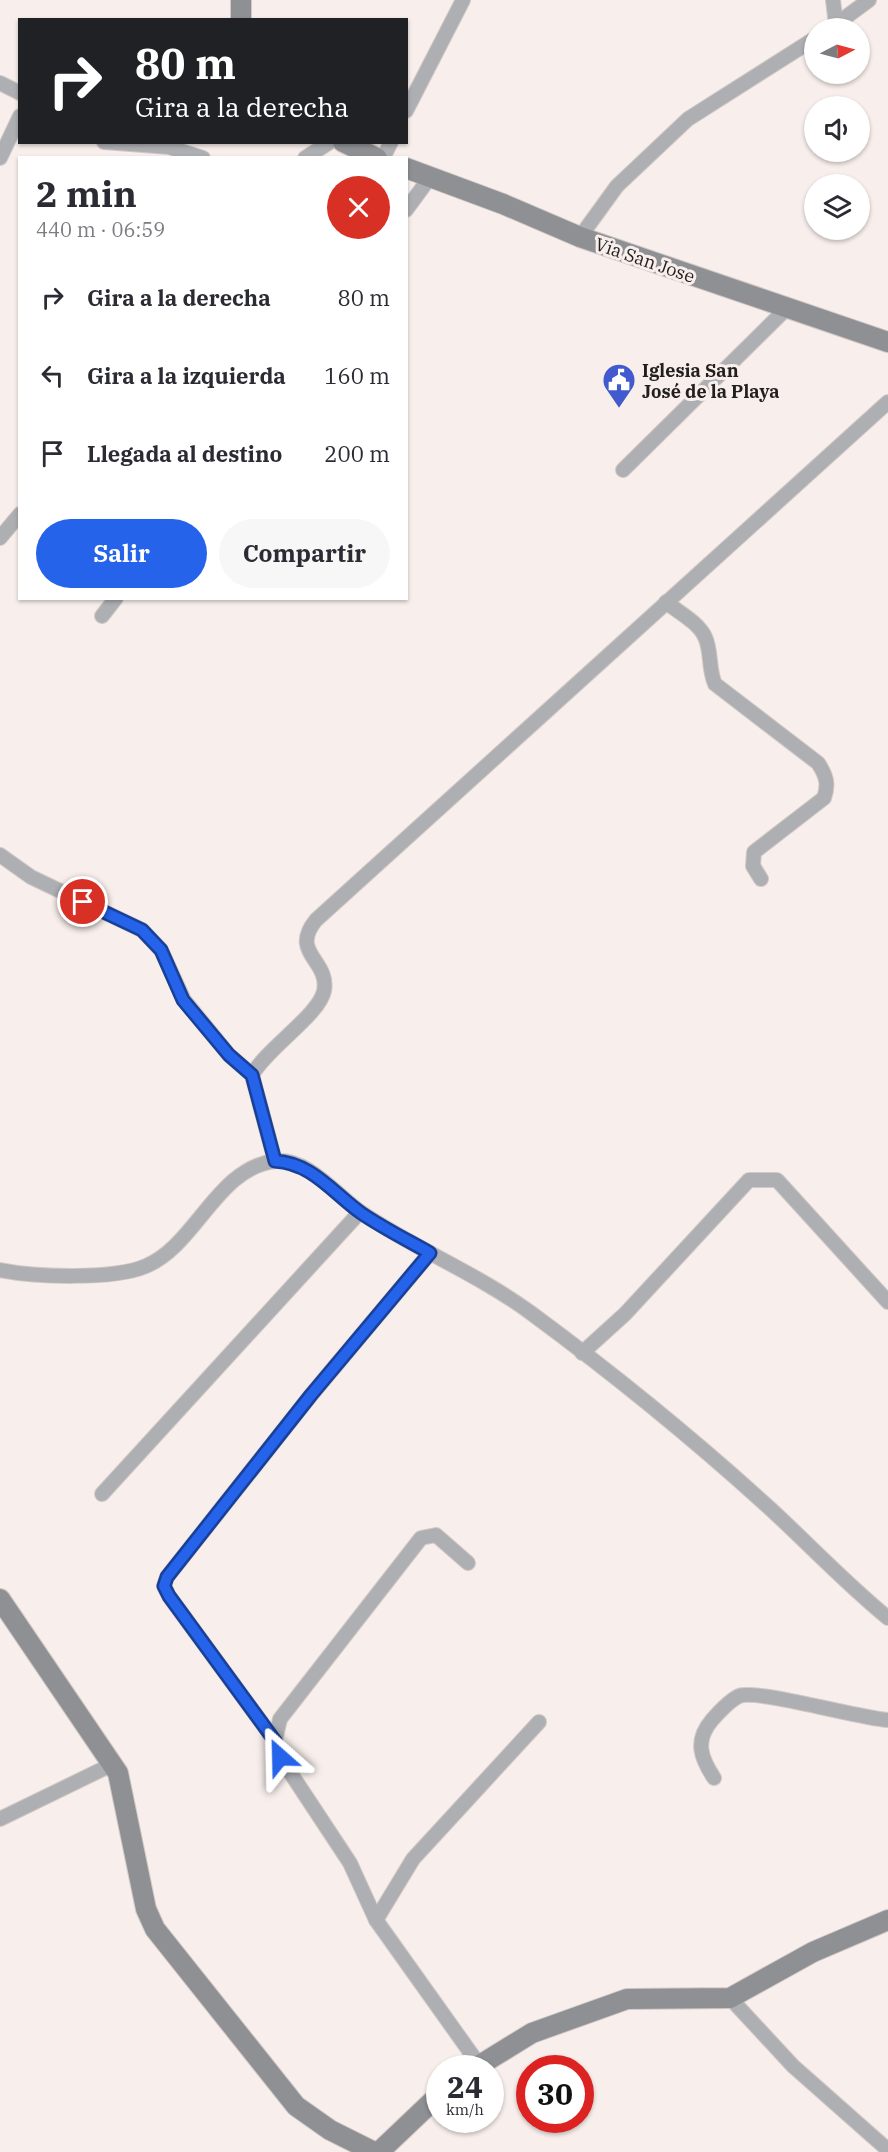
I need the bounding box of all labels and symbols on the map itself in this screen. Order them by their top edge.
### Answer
north arrow [804,18,870,84]
street label: Via San Jose [592,232,698,288]
place label: Iglesia San José de la Playa [642,359,780,403]
public building icon: Iglesia San José de la Playa [601,362,637,409]
pin [57,876,108,927]
position arrow [248,1725,312,1789]
speed limit sign: 30 [516,2055,594,2133]

